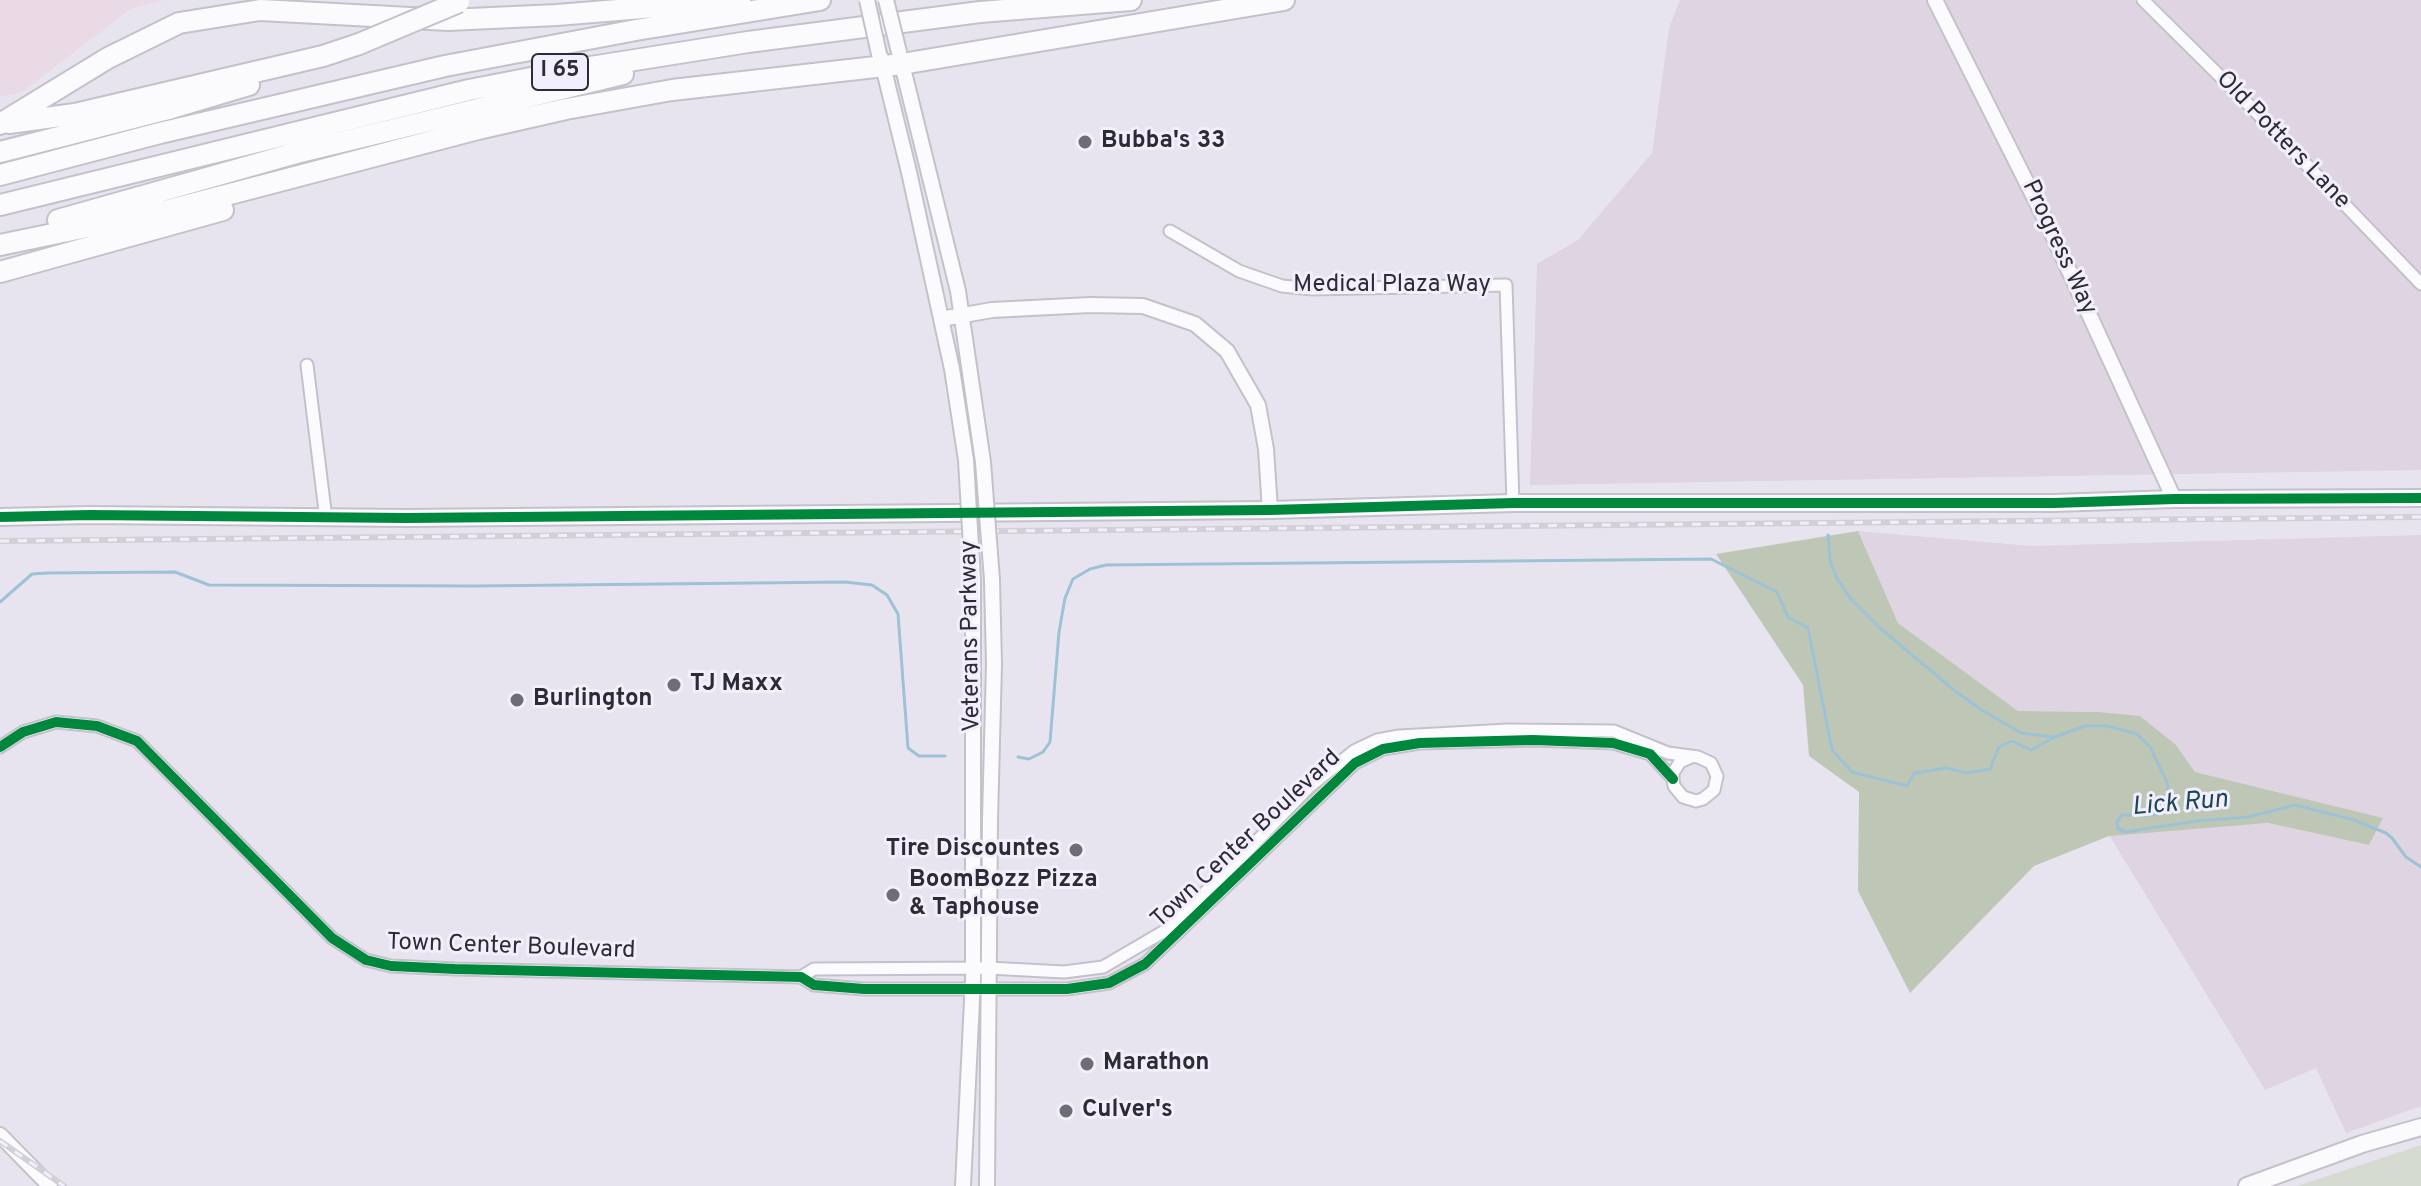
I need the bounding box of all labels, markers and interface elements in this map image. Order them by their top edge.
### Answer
road number: I 65 [532,54,588,90]
street label: Old Potters Lane [2209,66,2355,216]
place label: Bubba's 33 [1101,128,1225,156]
marker: Bubba's 33 [1076,133,1094,151]
street label: Progress Way [2014,176,2102,320]
street label: Medical Plaza Way [1293,272,1491,300]
street label: Veterans Parkway [956,540,988,732]
place label: TJ Maxx [690,671,783,699]
marker: TJ Maxx [665,676,683,694]
place label: Burlington [533,686,652,714]
marker: Burlington [508,691,526,709]
street label: Town Center Boulevard [1146,745,1348,935]
water label: Lick Run [2131,785,2229,825]
place label: Tire Discountes [886,836,1060,864]
marker: Tire Discountes [1067,841,1085,859]
place label: BoomBozz Pizza & Taphouse [909,867,1098,923]
marker: BoomBozz Pizza & Taphouse [884,886,902,904]
street label: Town Center Boulevard [386,929,636,967]
place label: Marathon [1103,1050,1210,1078]
marker: Marathon [1078,1055,1096,1073]
place label: Culver's [1082,1097,1173,1125]
marker: Culver's [1057,1102,1075,1120]

